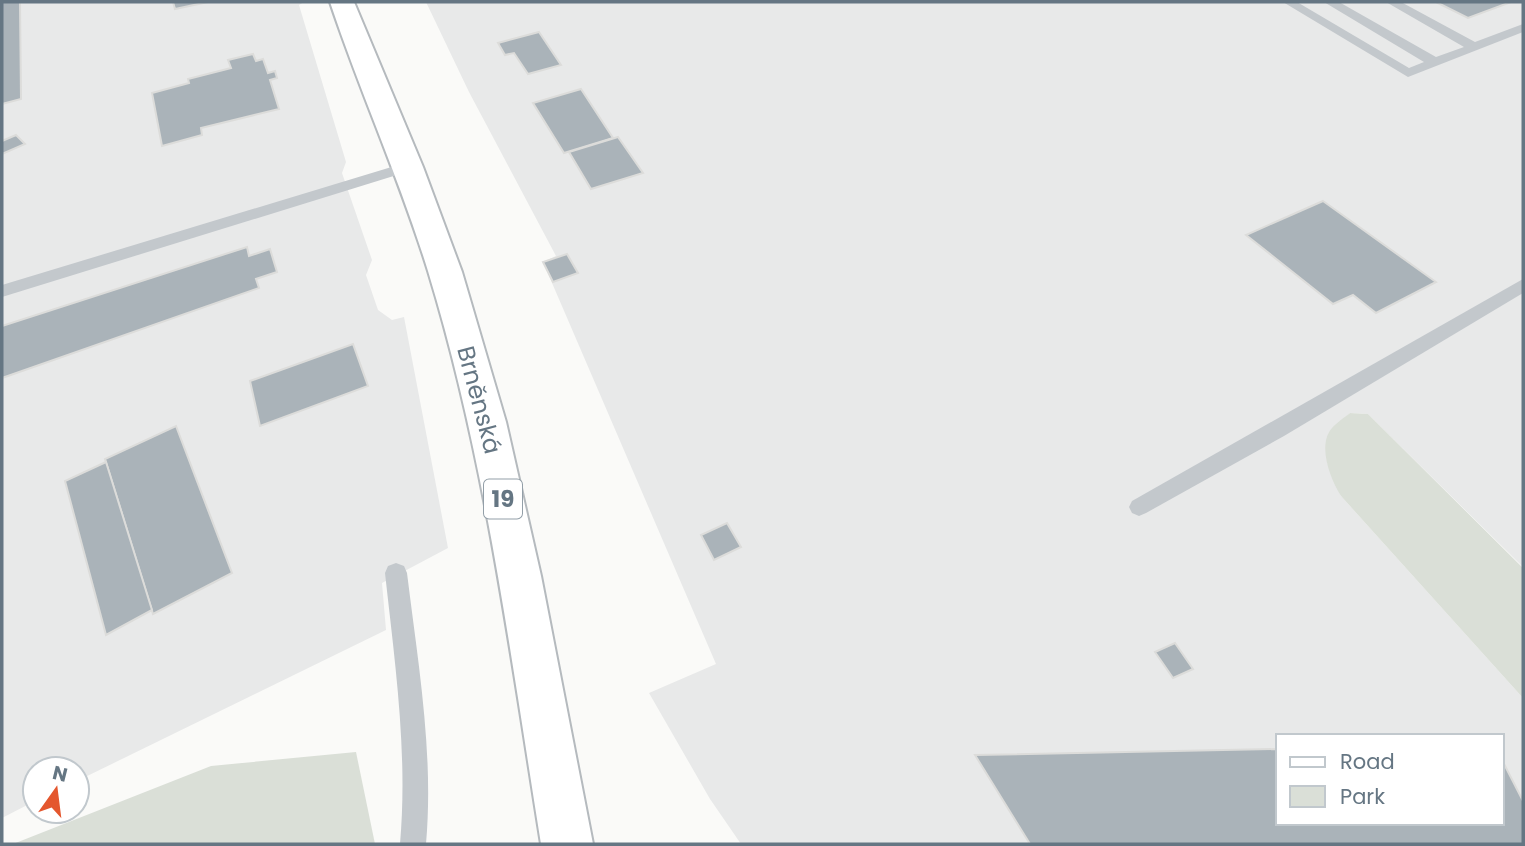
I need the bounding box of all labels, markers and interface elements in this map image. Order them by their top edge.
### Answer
street label: Brněnská [449,342,510,457]
road number: 19 [484,480,522,519]
legend [1276,734,1504,825]
text: Road [1340,747,1395,776]
north arrow [21,755,91,825]
text: N [50,759,70,789]
text: Park [1340,782,1385,811]

